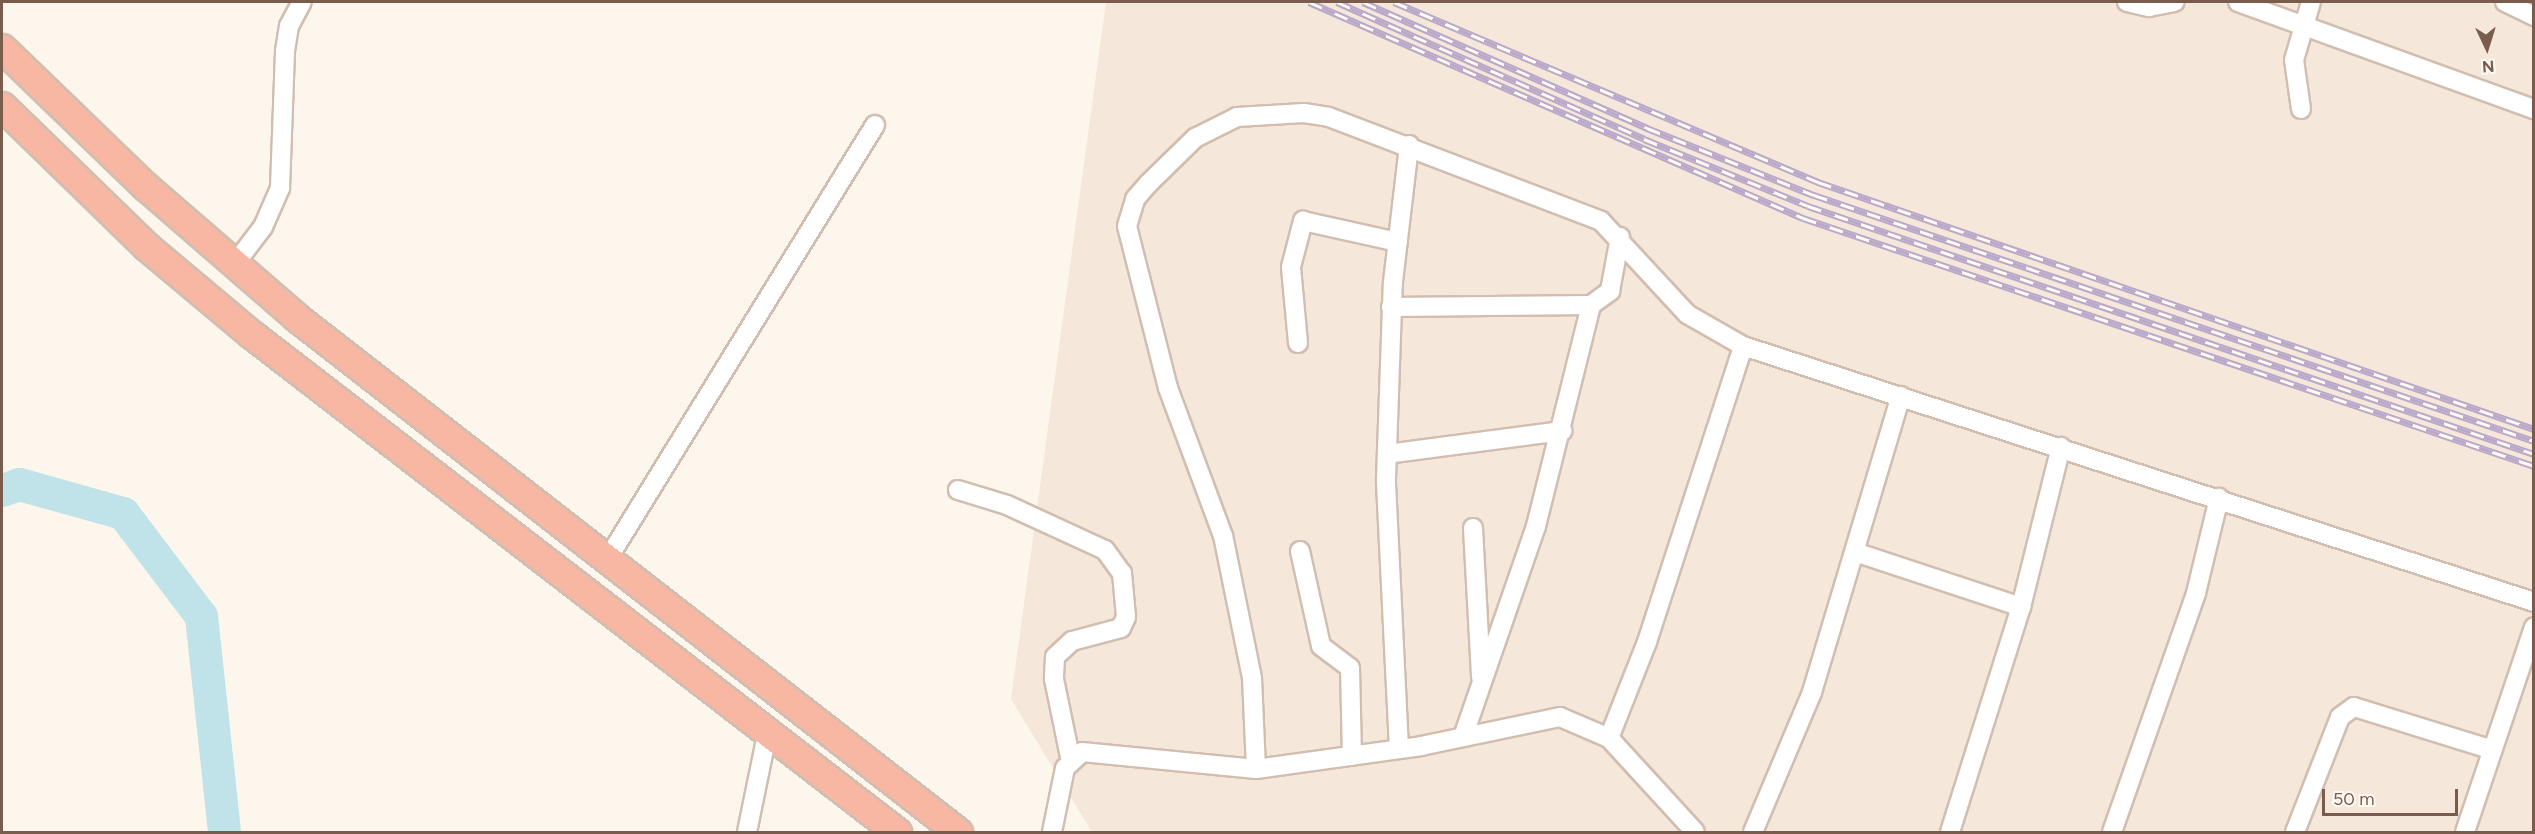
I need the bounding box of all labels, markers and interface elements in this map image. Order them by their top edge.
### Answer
north arrow [2457,18,2517,78]
text: N [2481,57,2495,76]
scale bar [2325,777,2462,815]
text: 50 m [2333,788,2375,810]

